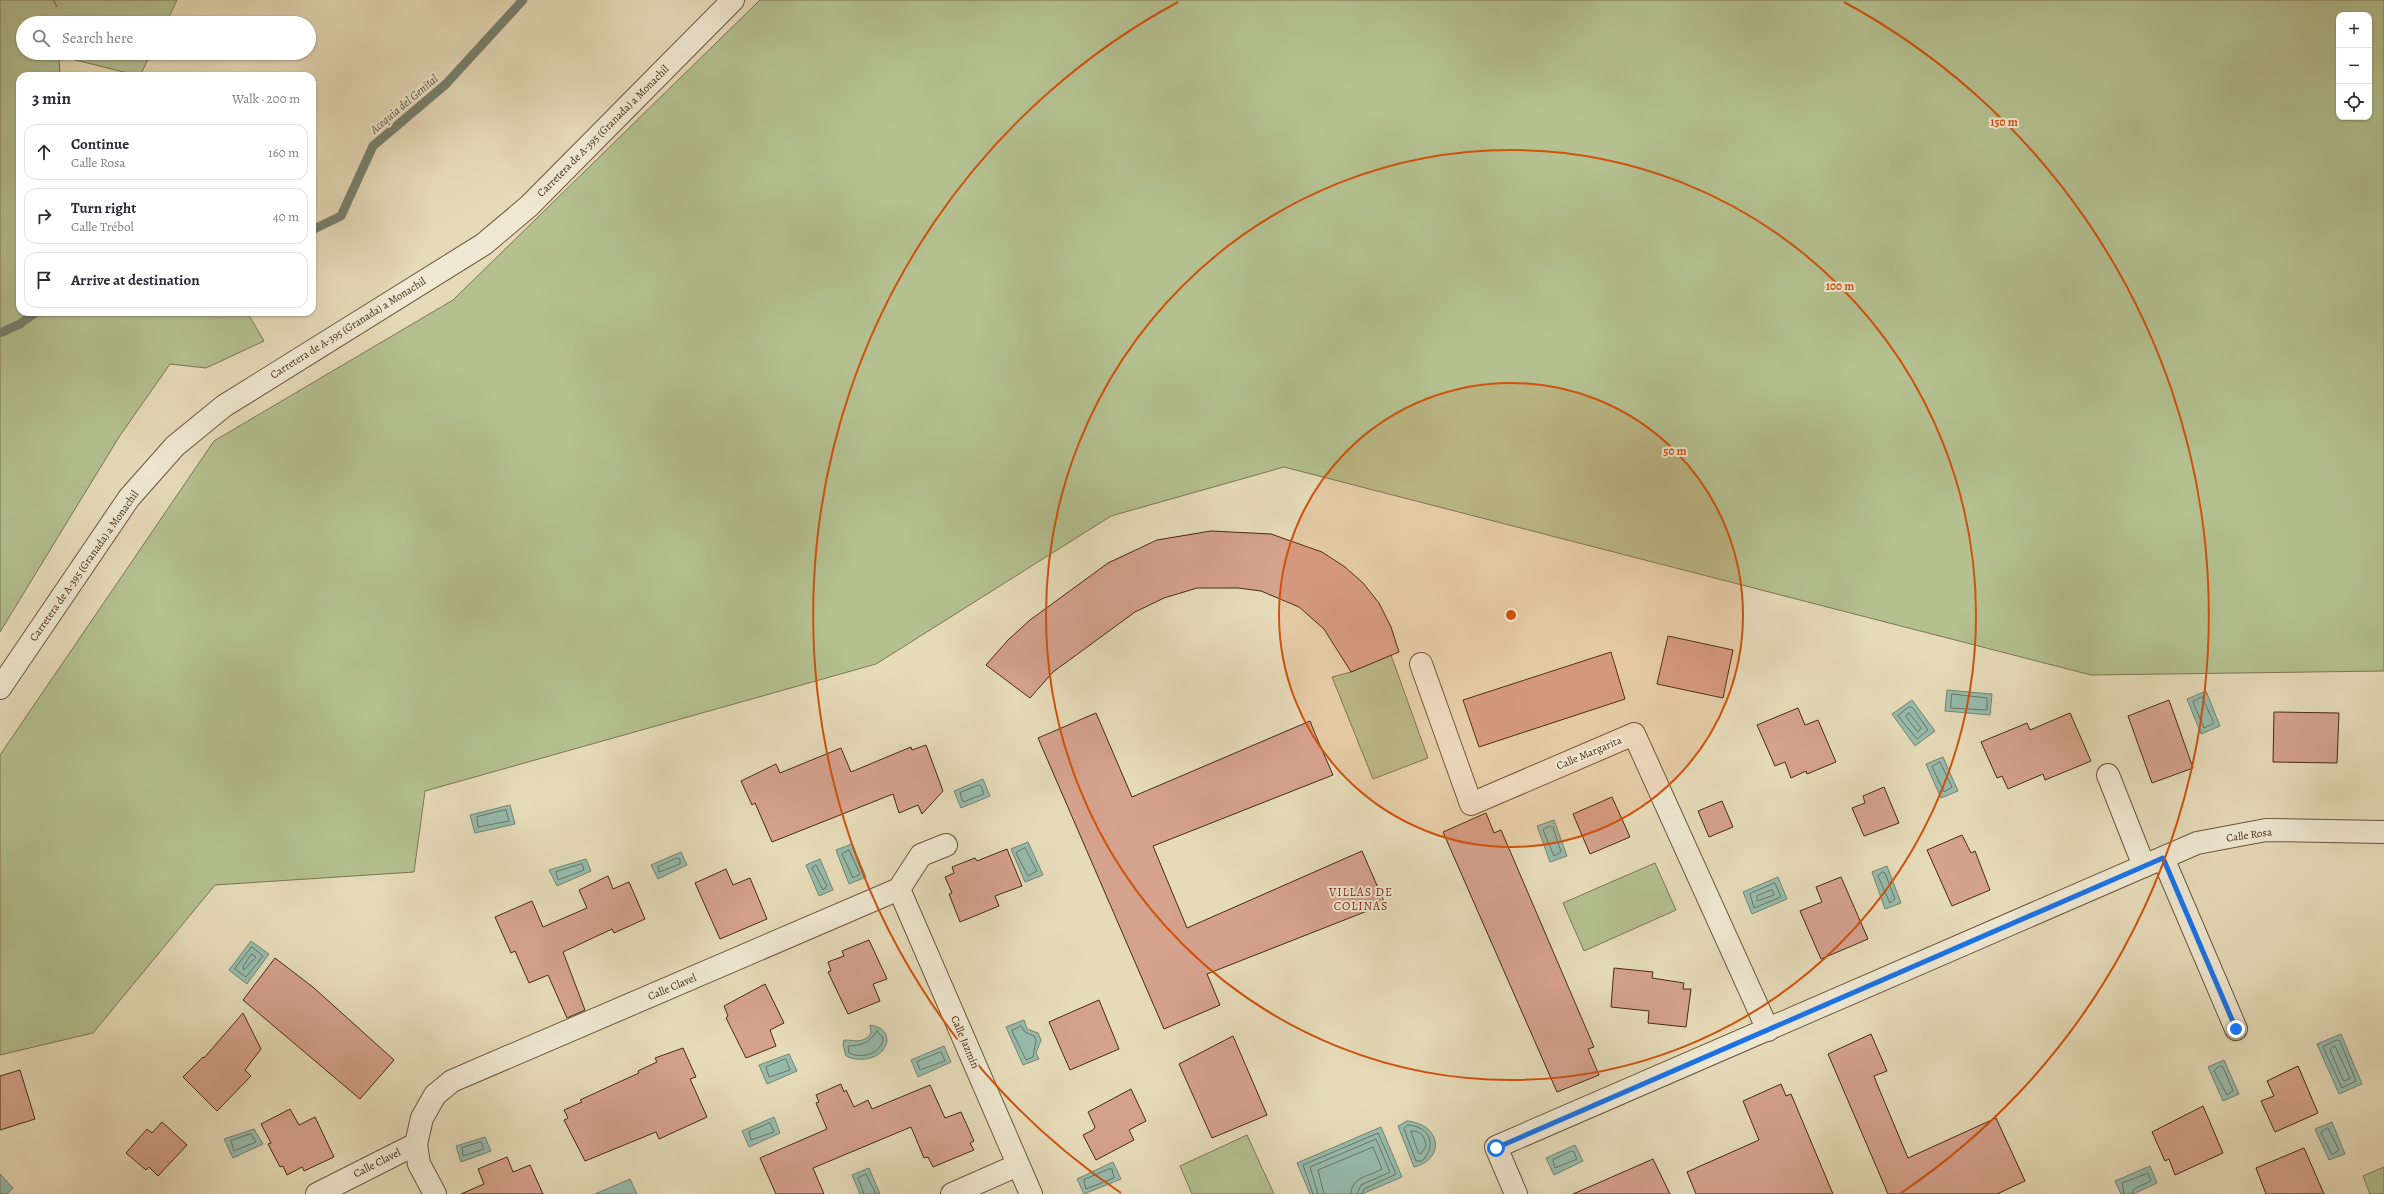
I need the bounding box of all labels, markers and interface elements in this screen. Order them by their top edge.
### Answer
map controls [2336,12,2372,120]
button: + [2336,12,2372,48]
search box [16,16,316,60]
icon: search [30,27,52,49]
text: Search here [62,28,133,48]
button: − [2336,48,2372,84]
street label: Carretera de A-395 (Granada) a Monachil [534,62,672,200]
water label: Acequia del Genital [366,71,441,138]
button: locate [2336,84,2372,120]
text: 3 min [32,87,71,110]
text: Walk · 200 m [232,90,300,107]
text: 150 m [1990,114,2018,130]
text: Continue [71,134,129,154]
icon: ahead [33,141,55,163]
text: 160 m [268,144,299,161]
text: Calle Rosa [71,154,125,171]
text: Turn right [71,198,136,218]
icon: right [33,205,55,227]
text: 40 m [273,208,299,225]
text: Calle Trébol [71,218,134,235]
icon: arrive [33,269,55,291]
text: Arrive at destination [71,270,200,290]
street label: Carretera de A-395 (Granada) a Monachil [267,274,429,382]
text: 100 m [1826,278,1854,294]
text: 50 m [1663,443,1687,459]
street label: Carretera de A-395 (Granada) a Monachil [26,487,142,644]
centre of rings [1504,608,1518,622]
street label: Calle Margarita [1554,732,1625,774]
street label: Calle Rosa [2225,824,2274,846]
district label: VILLAS DE COLINAS [1328,884,1393,914]
street label: Calle Clavel [645,970,699,1004]
street label: Calle Jazmín [947,1013,983,1071]
route end [2227,1020,2245,1038]
route start [1487,1139,1505,1157]
street label: Calle Clavel [351,1145,404,1181]

